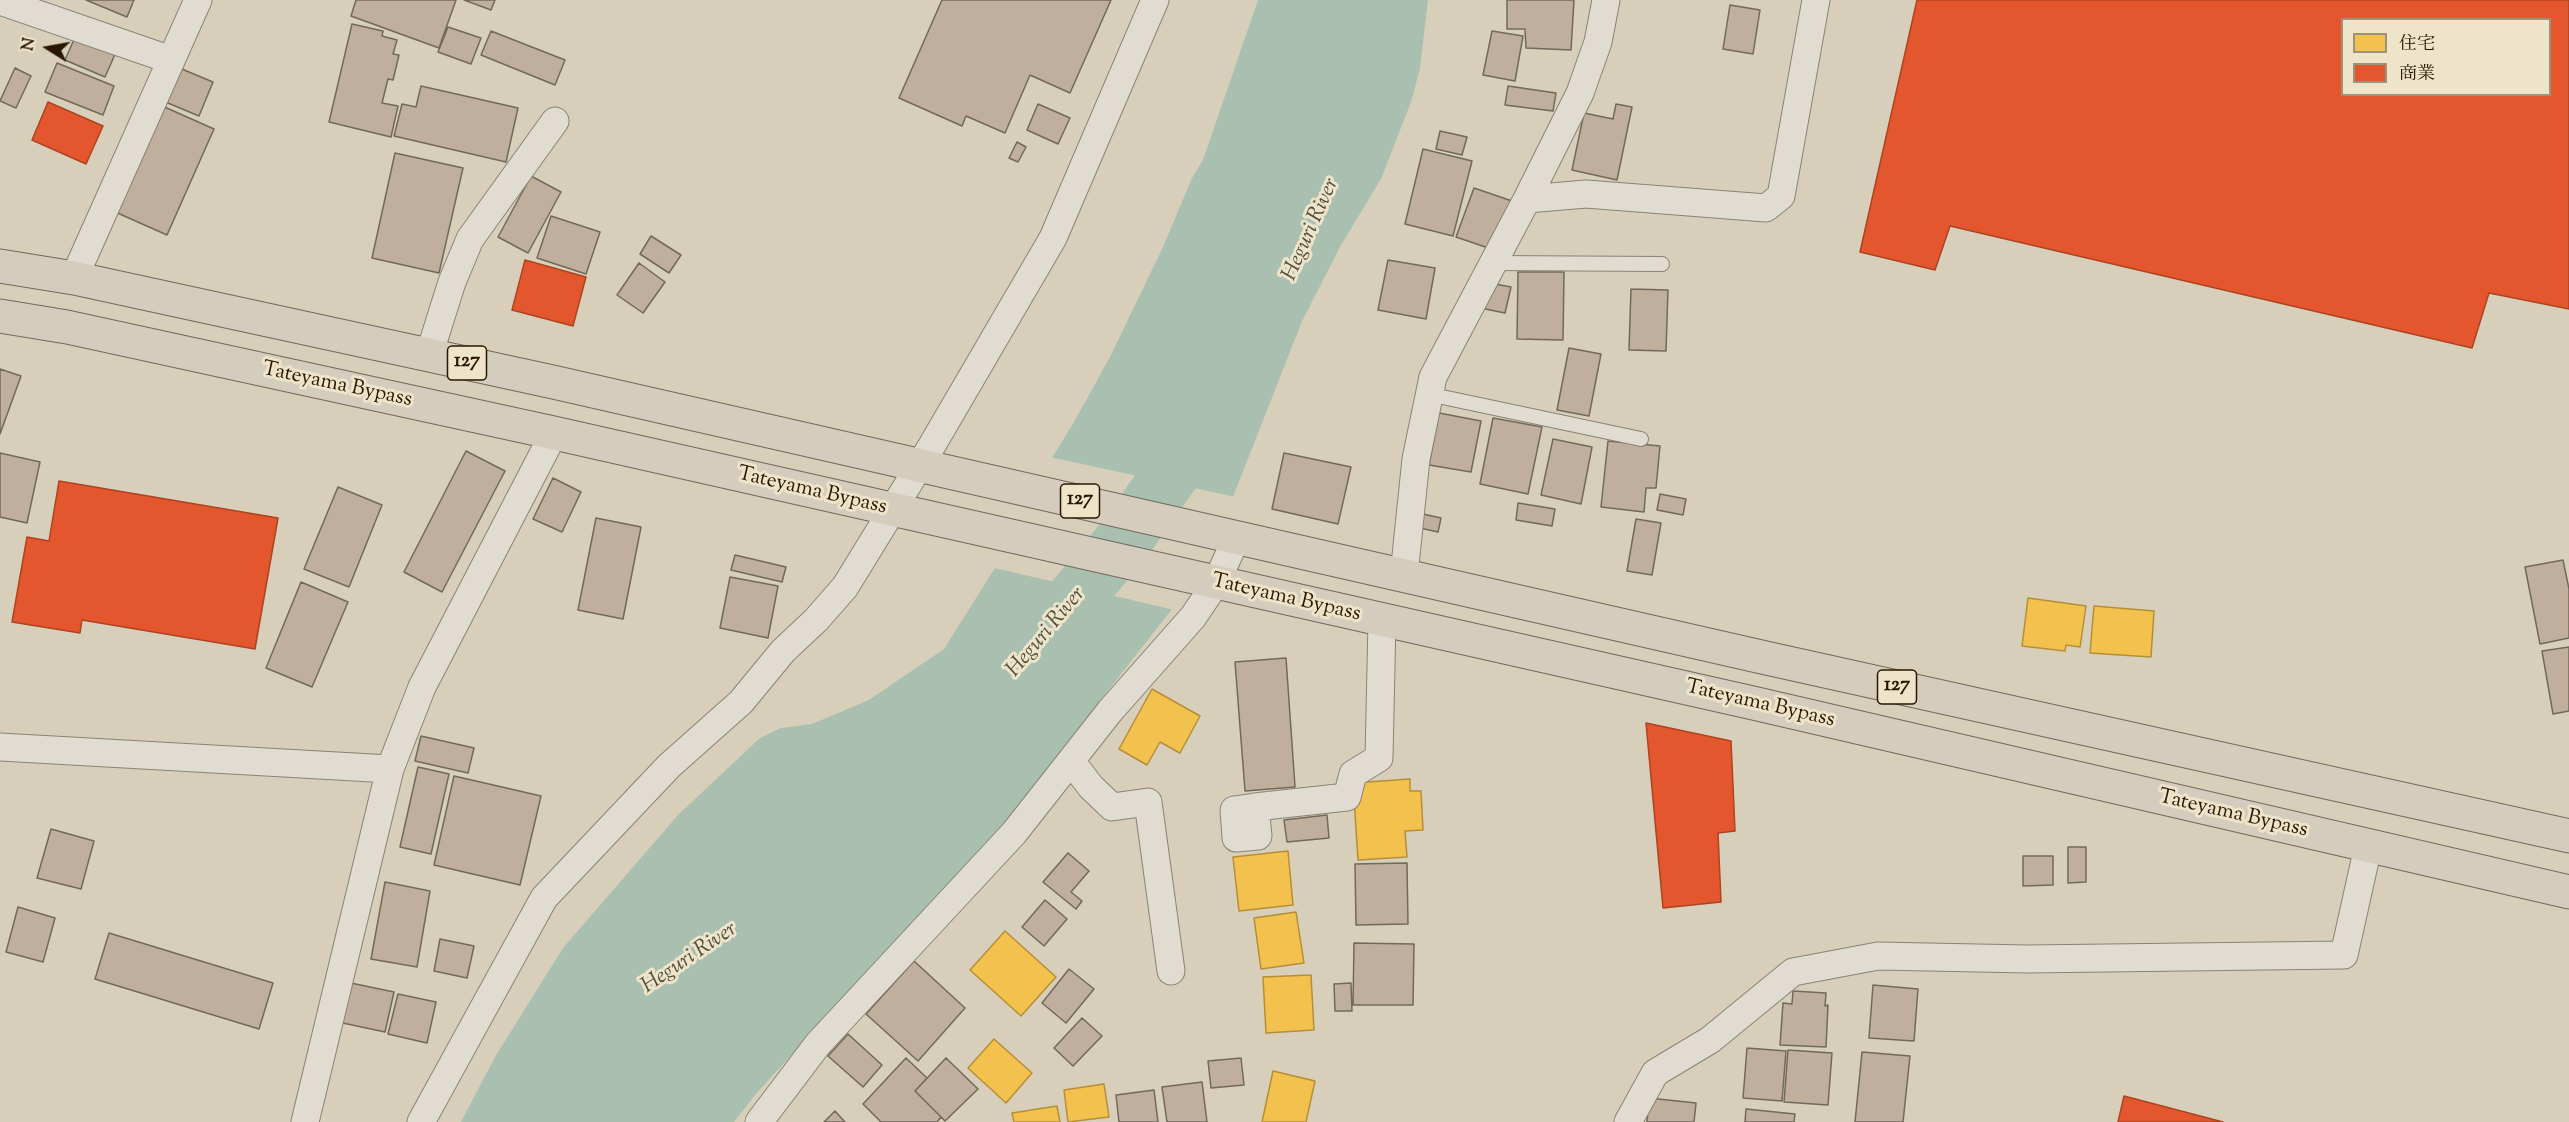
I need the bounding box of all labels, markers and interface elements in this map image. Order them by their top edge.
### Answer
north arrow [18,18,78,78]
legend [2341,18,2551,96]
text: 住宅 [2399,32,2435,58]
text: N [17,36,42,53]
text: 商業 [2399,62,2435,88]
water label: Heguri River [1278,175,1346,285]
road number: 127 [448,346,486,380]
street label: Tateyama Bypass [260,358,414,414]
street label: Tateyama Bypass [735,463,889,521]
road number: 127 [1060,484,1100,518]
street label: Tateyama Bypass [1209,570,1363,628]
water label: Heguri River [1002,583,1092,683]
road number: 127 [1878,670,1916,704]
street label: Tateyama Bypass [1683,676,1837,734]
street label: Tateyama Bypass [2156,786,2310,844]
water label: Heguri River [637,917,743,1001]

